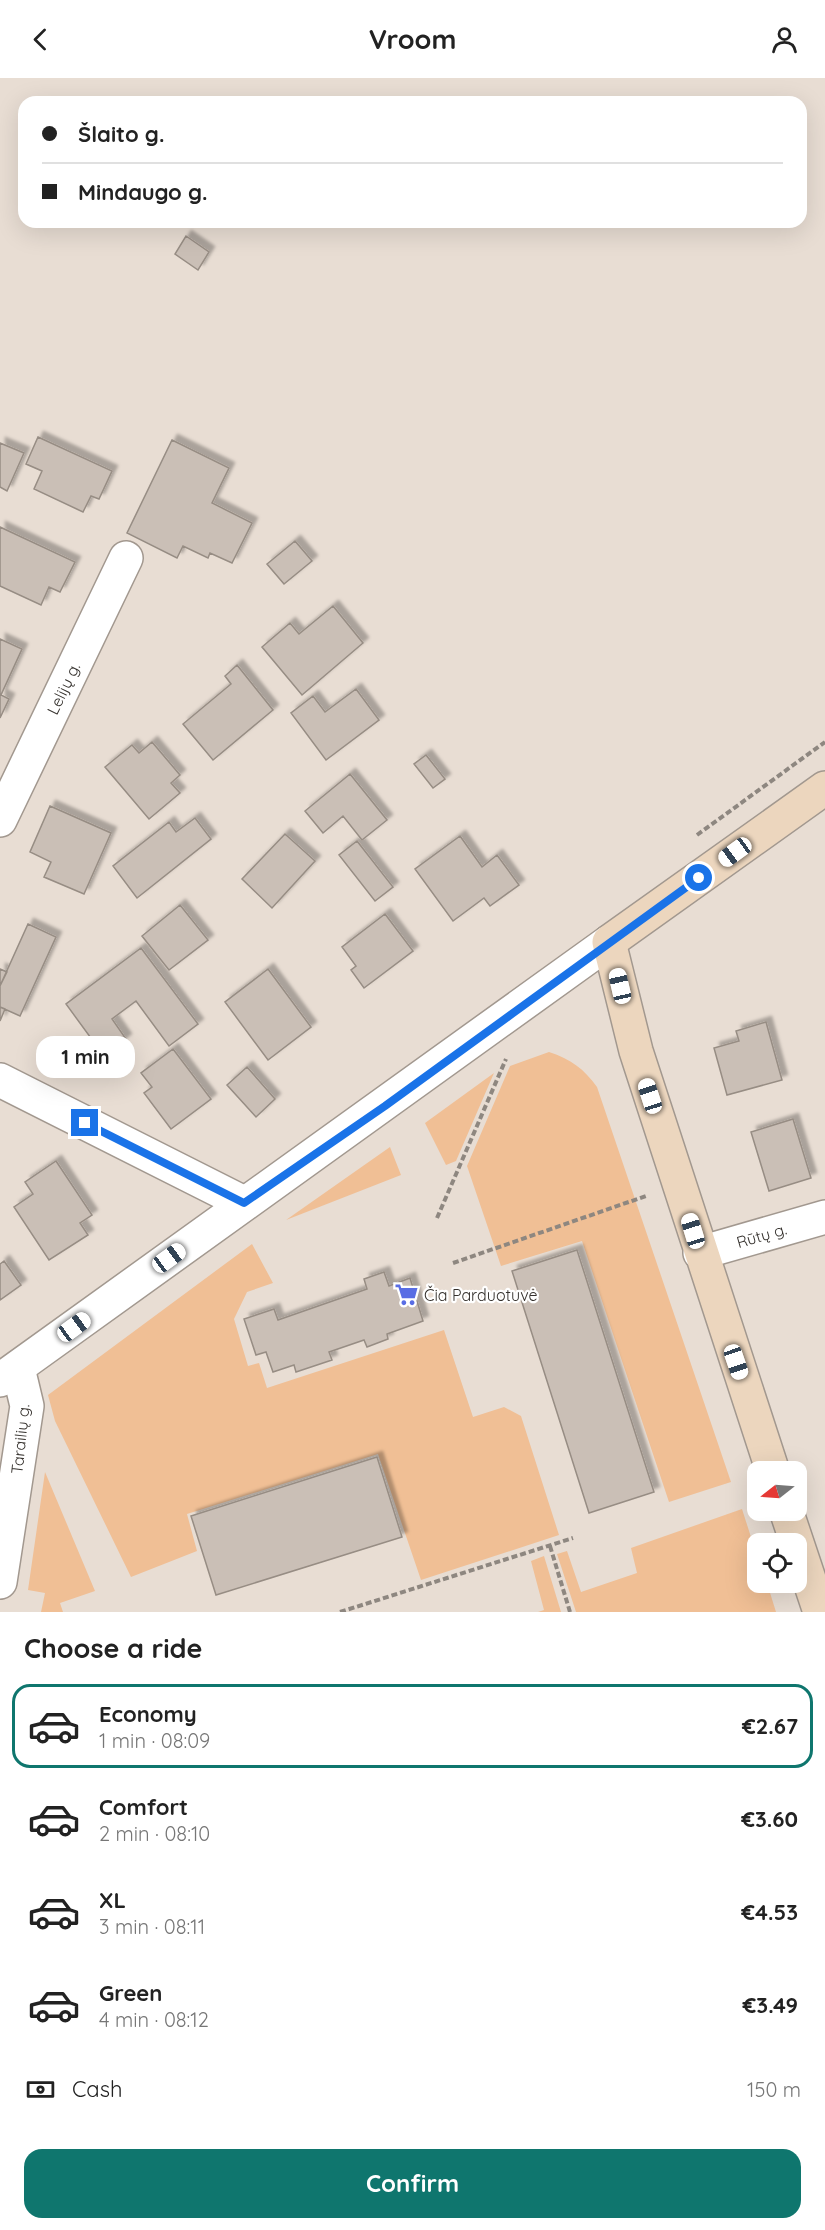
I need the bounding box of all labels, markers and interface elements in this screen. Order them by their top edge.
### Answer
text: Vroom [369,22,456,56]
icon: back [24,23,57,56]
icon: person [768,23,801,56]
text: Šlaito g. [78,120,164,148]
text: Mindaugo g. [78,178,207,206]
street label: Lelijų g. [42,659,84,718]
car [715,834,755,870]
route start [685,864,712,891]
car [607,966,633,1006]
callout: 1 min [36,1036,134,1078]
text: 1 min [61,1044,110,1069]
car [636,1076,664,1116]
route end [71,1109,98,1136]
car [679,1211,707,1251]
street label: Rūtų g. [734,1219,789,1252]
car [149,1240,189,1276]
supermarket icon: Čia Parduotuvė [393,1282,419,1308]
place label: Čia Parduotuvė [424,1285,538,1305]
car [54,1309,94,1345]
car [722,1342,750,1382]
street label: Tarailių g. [6,1403,34,1475]
north arrow [747,1461,807,1521]
map controls [747,1461,807,1593]
button: locate [747,1533,807,1593]
text: Choose a ride [24,1631,202,1665]
icon: car [27,1699,81,1753]
text: Economy [99,1700,197,1728]
text: €2.67 [742,1712,798,1740]
text: 1 min · 08:09 [99,1728,210,1753]
icon: car [27,1792,81,1846]
text: Comfort [99,1793,188,1821]
text: €3.60 [741,1805,798,1833]
text: 2 min · 08:10 [99,1821,210,1846]
icon: car [27,1885,81,1939]
text: XL [99,1886,126,1914]
text: €4.53 [741,1898,798,1926]
text: 3 min · 08:11 [99,1914,205,1939]
icon: car [27,1978,81,2032]
text: Green [99,1979,162,2007]
text: €3.49 [743,1991,798,2019]
text: 4 min · 08:12 [99,2007,209,2032]
icon: cash [24,2073,57,2106]
text: Cash [72,2075,123,2103]
text: 150 m [747,2077,801,2102]
button: Confirm [24,2149,801,2218]

